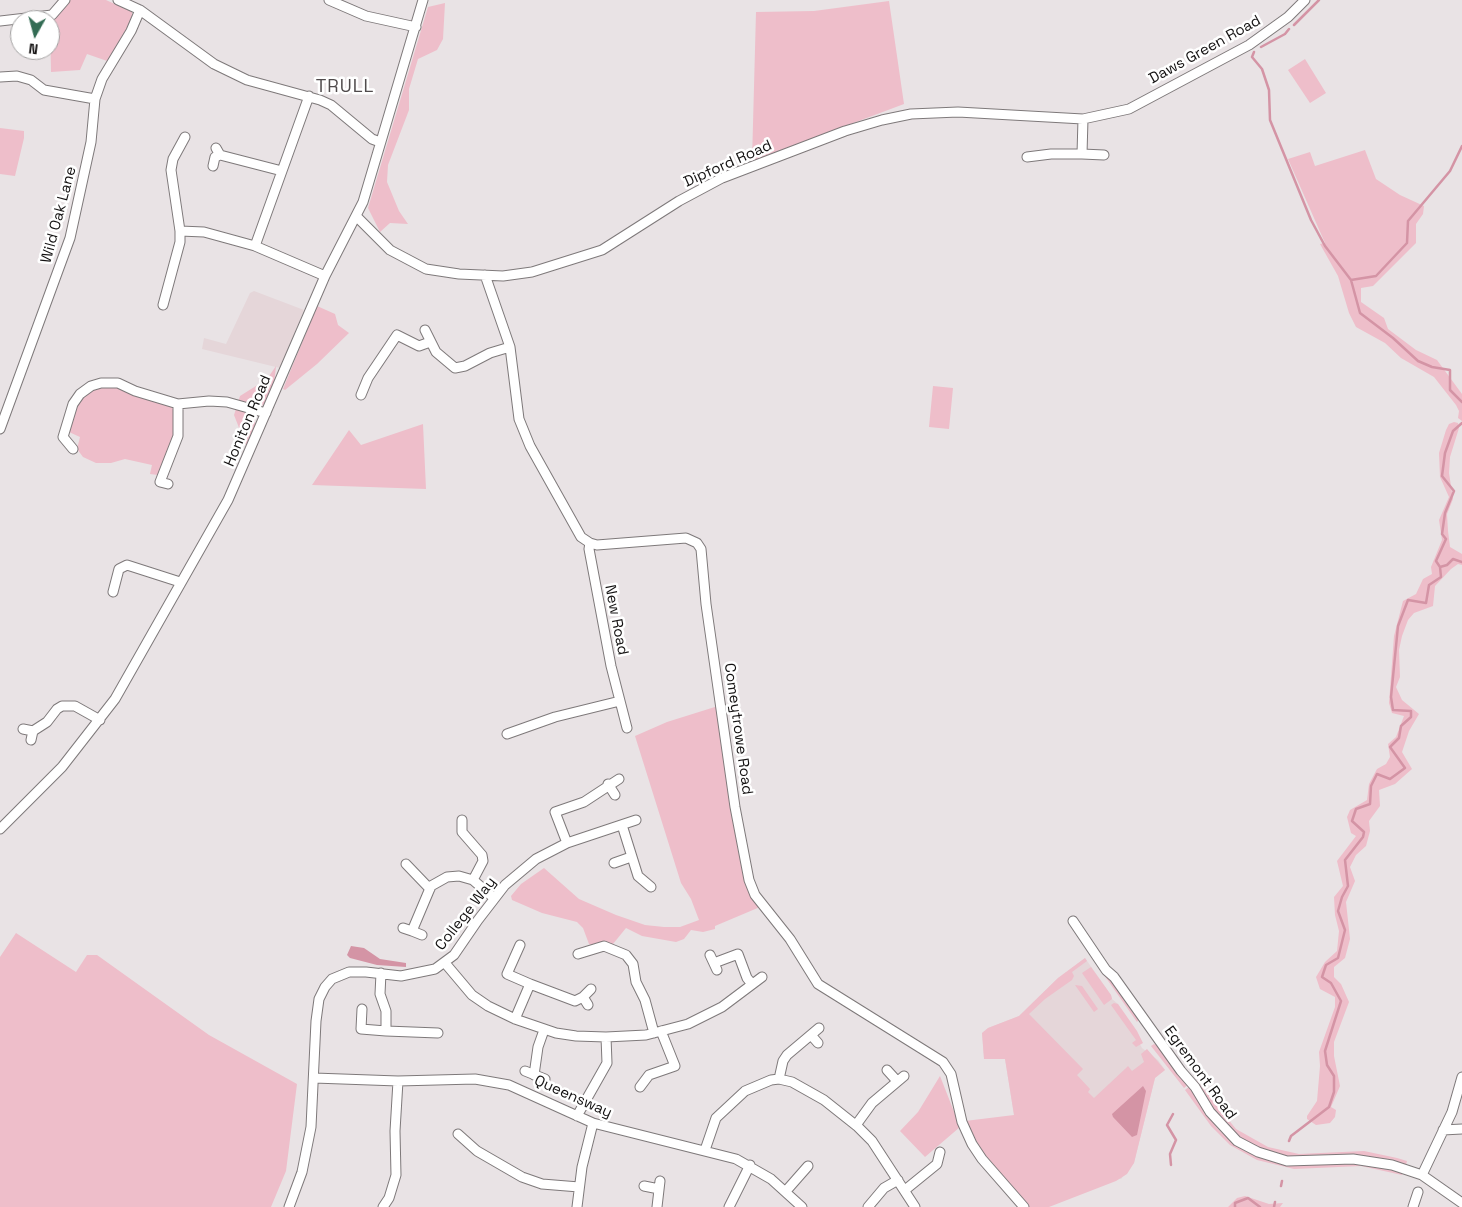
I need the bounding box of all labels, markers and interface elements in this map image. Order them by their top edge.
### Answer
north arrow [10,10,60,60]
street label: Daws Green Road [1146,12,1264,88]
text: N [28,39,39,58]
district label: TRULL [315,76,375,98]
street label: Dipford Road [681,137,775,191]
street label: Wild Oak Lane [37,165,81,265]
street label: Honiton Road [221,372,275,470]
street label: New Road [600,583,632,657]
street label: Comeytrowe Road [720,662,756,796]
street label: College Way [432,874,500,954]
street label: Egremont Road [1160,1023,1240,1123]
street label: Queensway [531,1072,615,1122]

